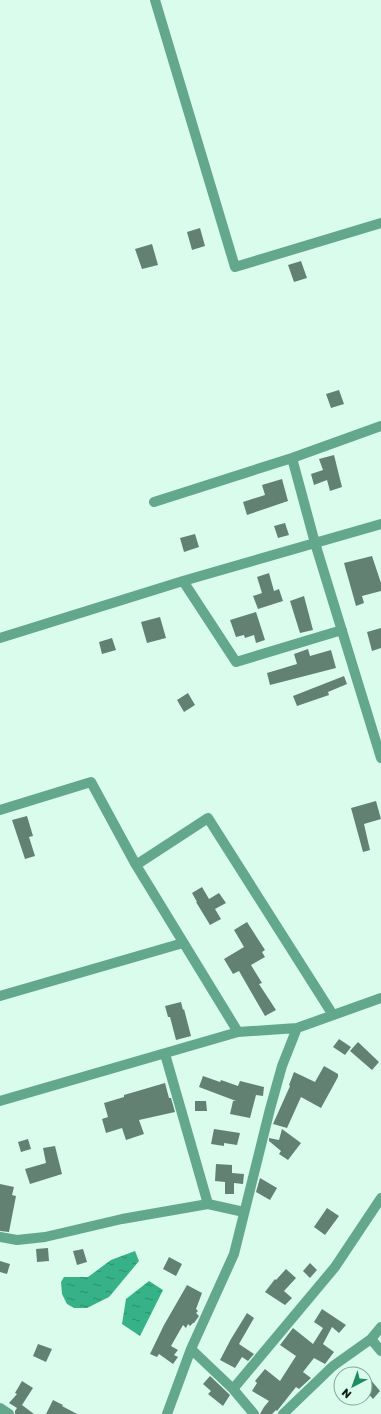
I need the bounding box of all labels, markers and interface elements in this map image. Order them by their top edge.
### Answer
north arrow [333,1366,373,1406]
text: N [339,1386,354,1402]

